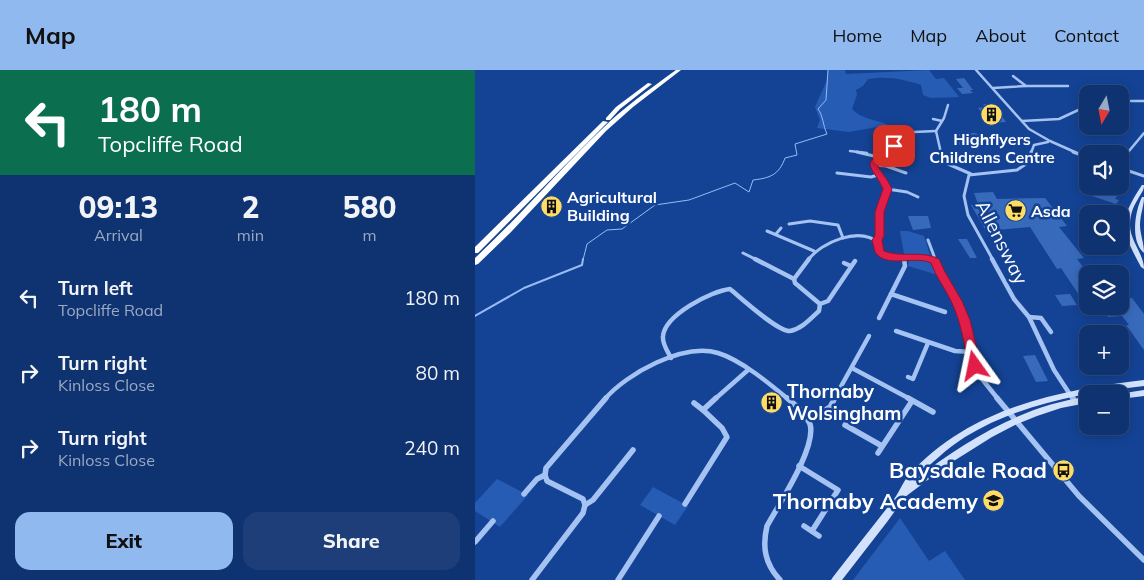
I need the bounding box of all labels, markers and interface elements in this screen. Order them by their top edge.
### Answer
text: Map [25,20,76,50]
text: Home [832,24,882,47]
text: Map [910,24,947,47]
text: About [975,24,1026,47]
text: Contact [1054,24,1119,47]
north arrow [1079,85,1129,135]
map controls [1079,85,1129,435]
text: 180 m [98,87,202,131]
icon: left [15,90,80,155]
building icon: Highflyers Childrens Centre [980,103,1004,127]
pin [873,125,915,167]
place label: Highflyers Childrens Centre [929,129,1055,167]
text: Topcliffe Road [98,130,243,158]
icon: arrive [880,132,908,160]
button: sound [1079,145,1129,195]
place label: Agricultural Building [567,187,657,225]
text: 09:13 [78,188,158,226]
text: 2 [241,188,259,226]
text: 580 [343,188,397,226]
building icon: Agricultural Building [539,194,563,218]
street label: Allensway [971,196,1033,288]
supermarket icon: Asda [1003,199,1027,223]
place label: Asda [1031,201,1071,221]
button: search [1079,205,1129,255]
text: Arrival [94,225,143,245]
text: min [237,225,264,245]
text: m [362,225,377,245]
button: layers [1079,265,1129,315]
text: Turn left [58,276,133,300]
icon: left [15,284,43,312]
text: 180 m [404,286,460,310]
text: Topcliffe Road [58,300,163,320]
button: + [1079,325,1129,375]
position arrow [948,339,1000,391]
text: Turn right [58,351,147,375]
icon: right [15,359,43,387]
text: 80 m [416,361,460,385]
text: Kinloss Close [58,375,155,395]
place label: Thornaby Wolsingham [787,379,901,425]
button: − [1079,385,1129,435]
building icon: Thornaby Wolsingham [759,390,783,414]
text: Turn right [58,426,147,450]
icon: right [15,434,43,462]
text: 240 m [404,436,460,460]
text: Kinloss Close [58,450,155,470]
place label: Baysdale Road [889,456,1047,484]
bus stop icon: Baysdale Road [1051,458,1075,482]
place label: Thornaby Academy [773,487,978,515]
school or university icon: Thornaby Academy [982,489,1006,513]
button: Exit [15,512,233,570]
button: Share [243,512,460,570]

